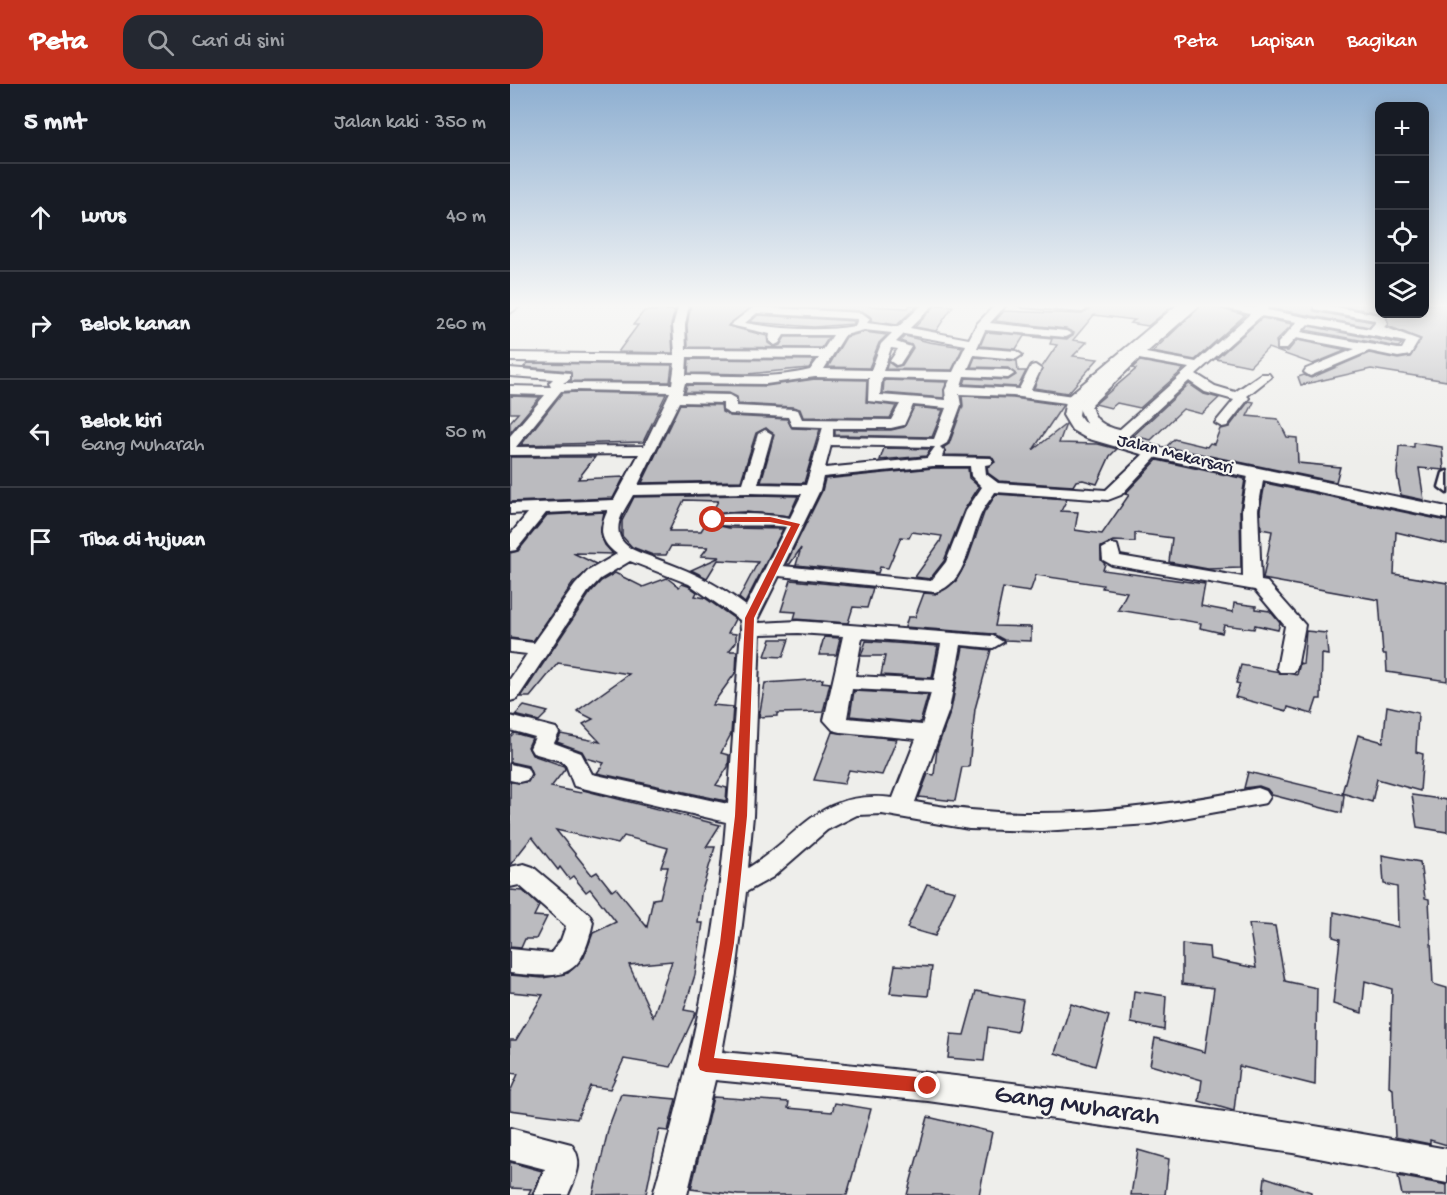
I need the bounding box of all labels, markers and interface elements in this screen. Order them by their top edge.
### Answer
search box [123,15,543,69]
text: Peta [30,26,87,59]
icon: search [144,26,177,59]
text: Cari di sini [192,29,285,55]
text: Peta [1175,30,1218,55]
text: Lapisan [1251,30,1314,55]
text: Bagikan [1347,30,1417,55]
map controls [1375,102,1429,318]
button: + [1375,102,1429,156]
text: 5 mnt [24,108,85,139]
text: Jalan kaki · 350 m [334,112,486,135]
button: − [1375,156,1429,210]
icon: ahead [24,201,57,234]
text: Lurus [81,204,126,230]
text: 40 m [446,206,486,229]
button: locate [1375,210,1429,264]
button: layers [1375,264,1429,318]
icon: right [24,309,57,342]
text: Belok kanan [81,312,190,338]
text: 260 m [436,314,486,337]
text: Belok kiri [81,409,162,435]
icon: left [24,417,57,450]
text: 50 m [445,422,486,445]
street label: Jalan Mekarsari [1115,430,1236,480]
text: Gang Muharah [81,435,204,458]
route start [699,506,725,532]
icon: arrive [24,525,57,558]
text: Tiba di tujuan [81,528,205,554]
route end [914,1072,940,1098]
street label: Gang Muharah [992,1080,1162,1134]

